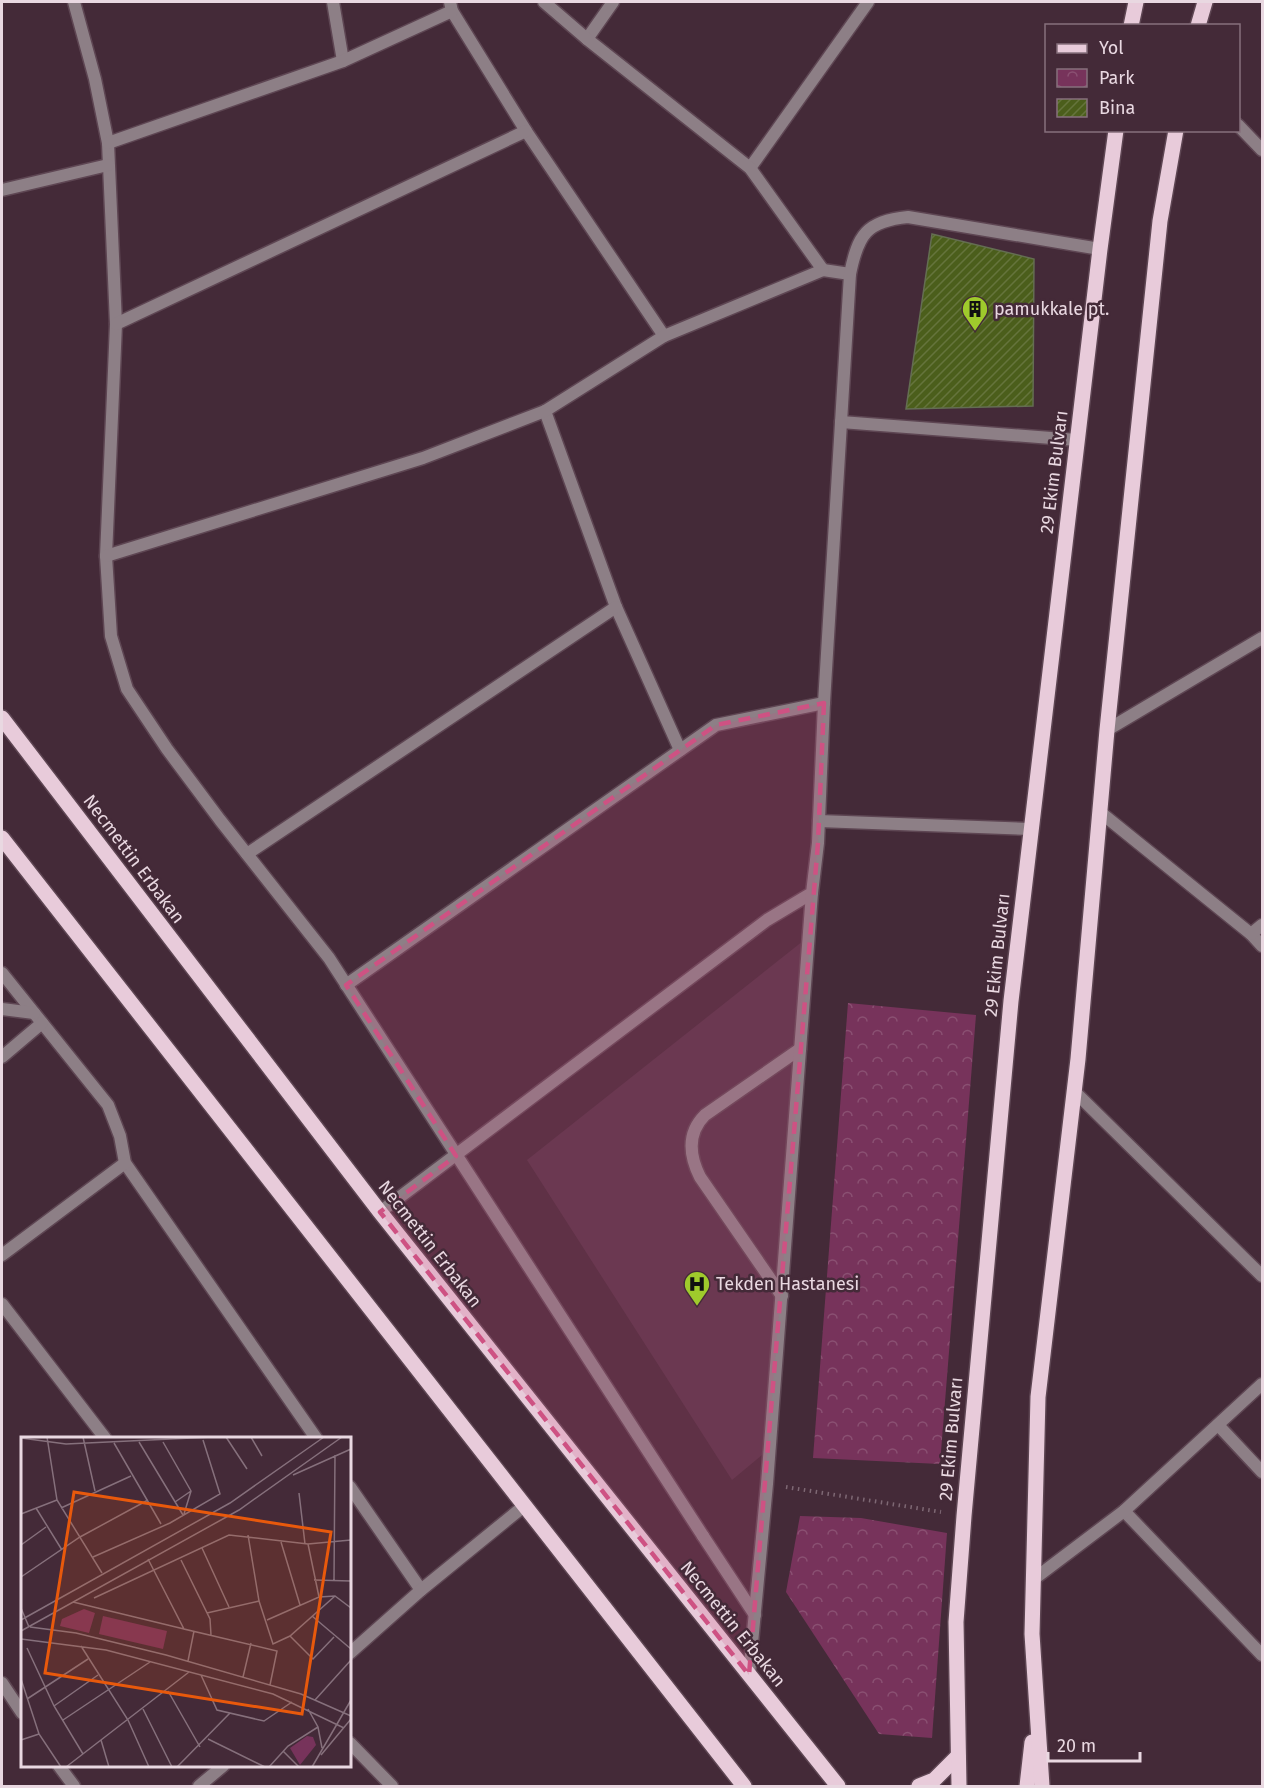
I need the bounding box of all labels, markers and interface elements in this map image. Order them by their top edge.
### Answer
legend [1045,24,1240,132]
text: Yol [1099,37,1124,59]
text: Park [1099,67,1135,89]
text: Bina [1099,97,1135,119]
building icon: pamukkale pt. [960,294,990,332]
place label: pamukkale pt. [994,298,1109,320]
street label: 29 Ekim Bulvarı [1036,409,1072,535]
street label: Necmettin Erbakan [78,790,190,928]
street label: 29 Ekim Bulvarı [980,892,1014,1018]
street label: Necmettin Erbakan [374,1176,486,1312]
hospital icon: Tekden Hastanesi [682,1269,712,1307]
place label: Tekden Hastanesi [716,1273,859,1295]
street label: 29 Ekim Bulvarı [935,1376,967,1502]
inset map [21,1437,351,1767]
street label: Necmettin Erbakan [676,1557,790,1691]
scale bar [1048,1725,1140,1763]
text: 20 m [1057,1735,1096,1757]

